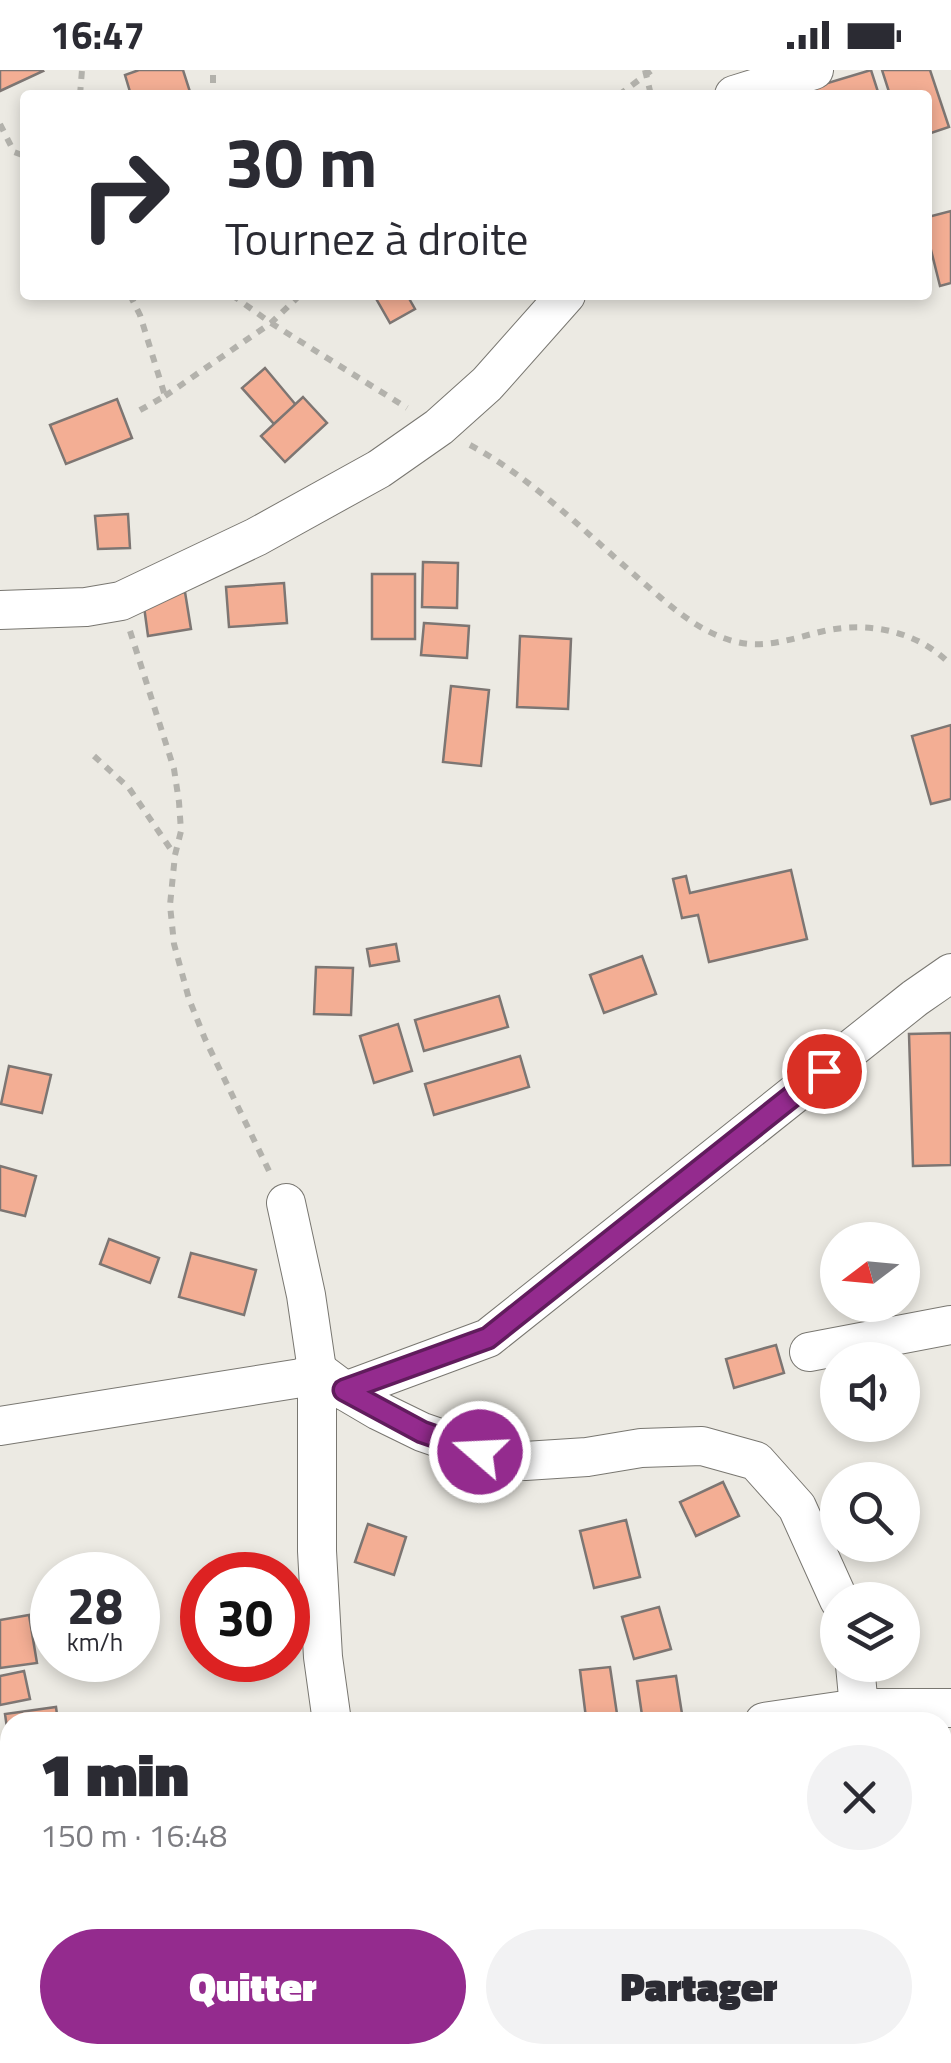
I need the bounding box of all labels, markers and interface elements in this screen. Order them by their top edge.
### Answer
text: 16:47 [50,6,145,64]
text: 30 m [225,108,378,214]
icon: right [60,130,190,260]
text: Tournez à droite [225,204,529,272]
pin [782,1029,867,1114]
icon: arrive [797,1044,852,1099]
north arrow [820,1222,920,1322]
map controls [820,1222,920,1682]
button: sound [820,1342,920,1442]
position arrow [428,1400,532,1504]
button: search [820,1462,920,1562]
speed limit sign: 30 [180,1552,310,1682]
text: 28 [67,1567,123,1643]
button: layers [820,1582,920,1682]
text: km/h [67,1623,123,1661]
text: 1 min [40,1728,189,1819]
button: close [807,1745,912,1850]
text: 150 m · 16:48 [40,1811,227,1859]
button: Quitter [40,1929,466,2044]
button: Partager [486,1929,912,2044]

